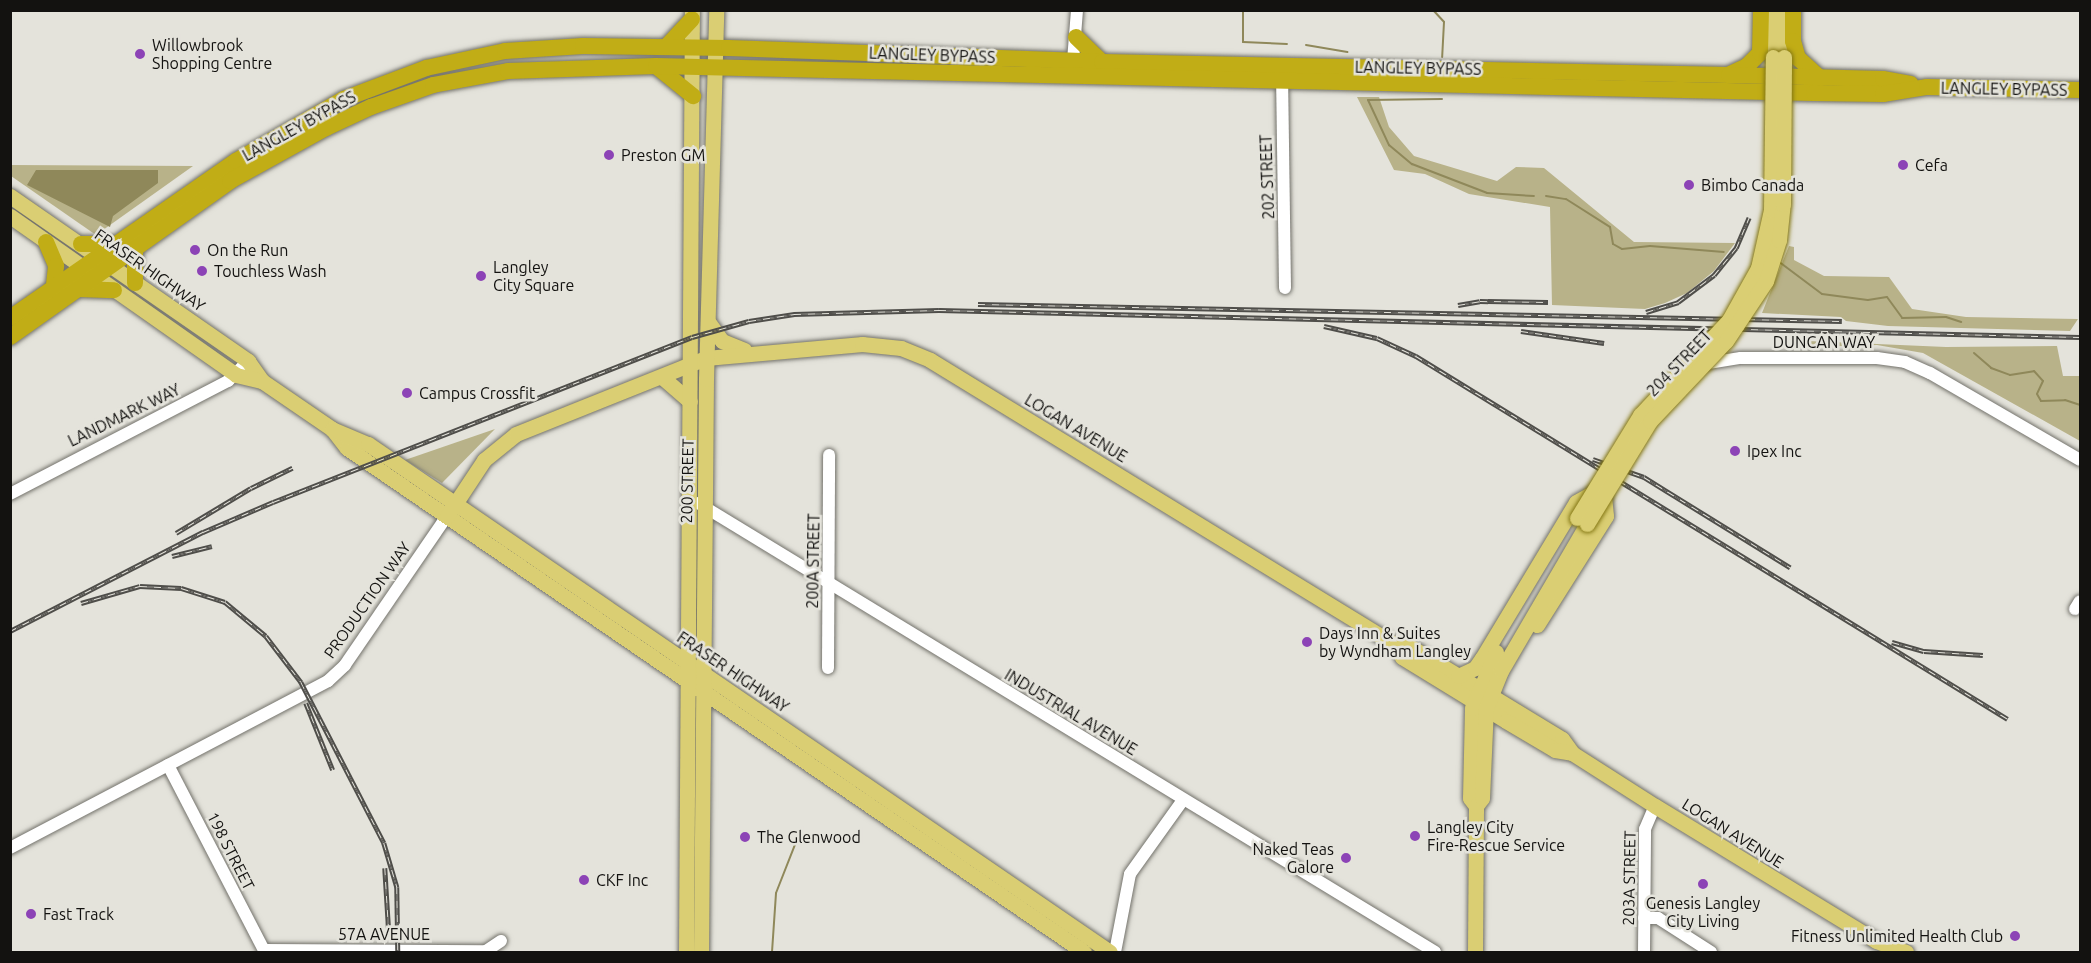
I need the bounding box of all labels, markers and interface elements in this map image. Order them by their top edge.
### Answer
place label: Willowbrook Shopping Centre [152,35,272,73]
street label: LANGLEY BYPASS [868,43,996,67]
marker: Willowbrook Shopping Centre [133,47,147,61]
street label: LANGLEY BYPASS [1355,57,1481,79]
street label: LANGLEY BYPASS [1941,78,2067,100]
street label: LANGLEY BYPASS [239,87,359,165]
street label: 202 STREET [1256,134,1278,220]
place label: Preston GM [621,145,705,165]
marker: Preston GM [602,148,616,162]
place label: Cefa [1915,155,1948,175]
marker: Cefa [1896,158,1910,172]
place label: Bimbo Canada [1701,175,1804,195]
marker: Bimbo Canada [1682,178,1696,192]
street label: FRASER HIGHWAY [91,225,209,315]
place label: On the Run [207,240,288,260]
marker: On the Run [188,243,202,257]
place label: Langley City Square [493,257,574,295]
place label: Touchless Wash [214,261,327,281]
marker: Touchless Wash [195,264,209,278]
marker: Langley City Square [474,269,488,283]
street label: 204 STREET [1643,326,1715,400]
street label: DUNCAN WAY [1773,332,1875,352]
street label: LANDMARK WAY [65,380,183,450]
place label: Campus Crossfit [419,383,535,403]
marker: Campus Crossfit [400,386,414,400]
street label: LOGAN AVENUE [1021,390,1131,466]
street label: 200 STREET [677,438,697,524]
place label: Ipex Inc [1747,441,1802,461]
marker: Ipex Inc [1728,444,1742,458]
street label: 200A STREET [803,513,823,609]
street label: PRODUCTION WAY [320,538,414,662]
place label: Days Inn & Suites by Wyndham Langley [1319,623,1471,661]
street label: FRASER HIGHWAY [673,628,793,716]
marker: Days Inn & Suites by Wyndham Langley [1300,635,1314,649]
street label: INDUSTRIAL AVENUE [1001,665,1141,759]
street label: LOGAN AVENUE [1679,794,1787,872]
street label: 198 STREET [203,809,259,893]
place label: Langley City Fire-Rescue Service [1427,817,1565,855]
place label: The Glenwood [757,827,861,847]
marker: Langley City Fire-Rescue Service [1408,829,1422,843]
marker: The Glenwood [738,830,752,844]
street label: 203A STREET [1619,830,1639,926]
place label: Naked Teas Galore [1253,839,1334,877]
marker: Naked Teas Galore [1339,851,1353,865]
place label: CKF Inc [596,870,648,890]
marker: CKF Inc [577,873,591,887]
marker: Genesis Langley City Living [1696,877,1710,891]
place label: Genesis Langley City Living [1646,893,1760,931]
place label: Fast Track [43,904,114,924]
marker: Fast Track [24,907,38,921]
street label: 57A AVENUE [338,924,430,944]
place label: Fitness Unlimited Health Club [1791,926,2003,946]
marker: Fitness Unlimited Health Club [2008,929,2022,943]

